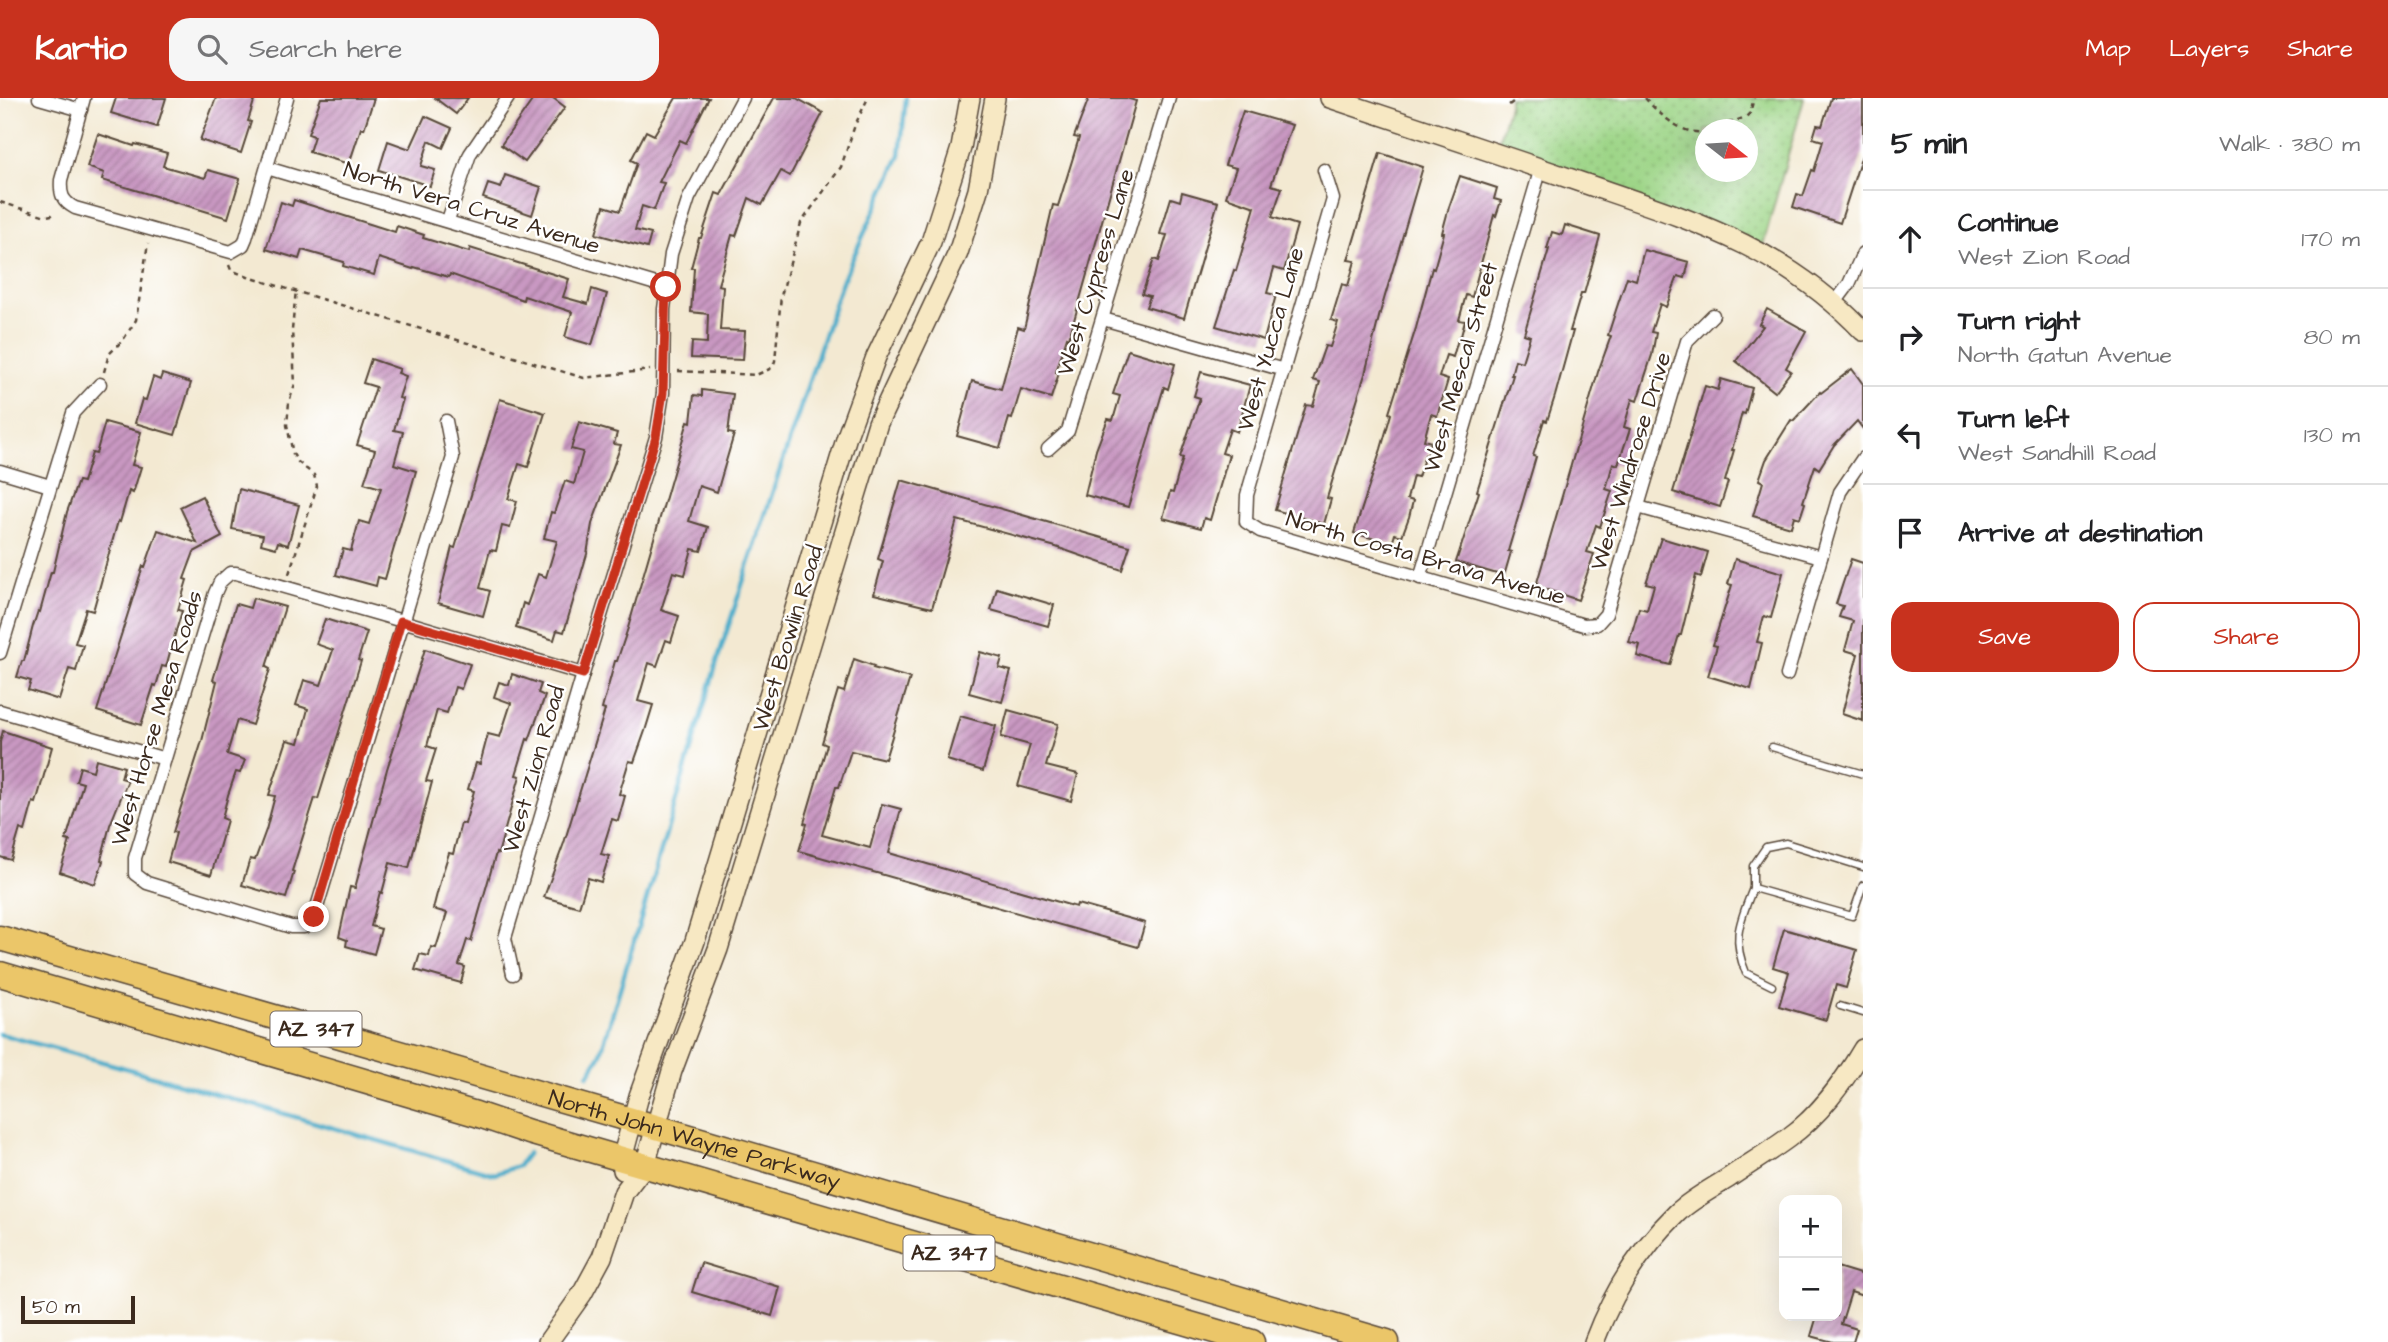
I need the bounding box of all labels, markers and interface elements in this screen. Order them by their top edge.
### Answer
search box [169,18,659,81]
text: Kartio [35,26,127,72]
icon: search [193,30,231,68]
text: Search here [249,31,402,67]
text: Map [2086,32,2131,66]
text: Layers [2169,32,2249,66]
text: Share [2287,32,2353,66]
north arrow [1695,119,1758,182]
text: 5 min [1891,123,1967,165]
text: Walk · 380 m [2219,128,2360,160]
street label: North Vera Cruz Avenue [340,154,604,262]
street label: West Cypress Lane [1049,165,1144,380]
text: Continue [1958,205,2059,241]
icon: ahead [1891,220,1929,258]
text: 170 m [2301,223,2360,255]
text: West Zion Road [1958,241,2130,273]
street label: West Yucca Lane [1229,244,1312,435]
street label: West Mescal Street [1416,258,1506,476]
route start [650,271,681,302]
text: Turn right [1958,303,2080,339]
icon: right [1891,318,1929,356]
text: 80 m [2303,321,2360,353]
text: North Gatun Avenue [1958,339,2172,371]
street label: West Windrose Drive [1582,348,1679,574]
text: Turn left [1958,401,2069,437]
icon: left [1891,416,1929,454]
text: 130 m [2304,419,2360,451]
text: West Sandhill Road [1958,437,2156,469]
street label: North Costa Brava Avenue [1282,503,1569,613]
icon: arrive [1891,514,1929,552]
text: Arrive at destination [1958,515,2203,551]
street label: West Bowlin Road [744,541,831,735]
street label: West Horse Mesa Roads [103,587,211,850]
button: Save [1891,602,2119,672]
button: Share [2133,602,2360,672]
street label: West Zion Road [495,682,573,856]
route end [298,901,329,932]
road number: AZ 347 [270,1012,362,1046]
street label: North John Wayne Parkway [545,1082,844,1198]
map controls [1779,1195,1842,1321]
button: + [1779,1195,1842,1258]
road number: AZ 347 [904,1236,995,1270]
button: − [1779,1258,1842,1321]
scale bar [21,1293,135,1325]
text: 50 m [32,1294,80,1321]

